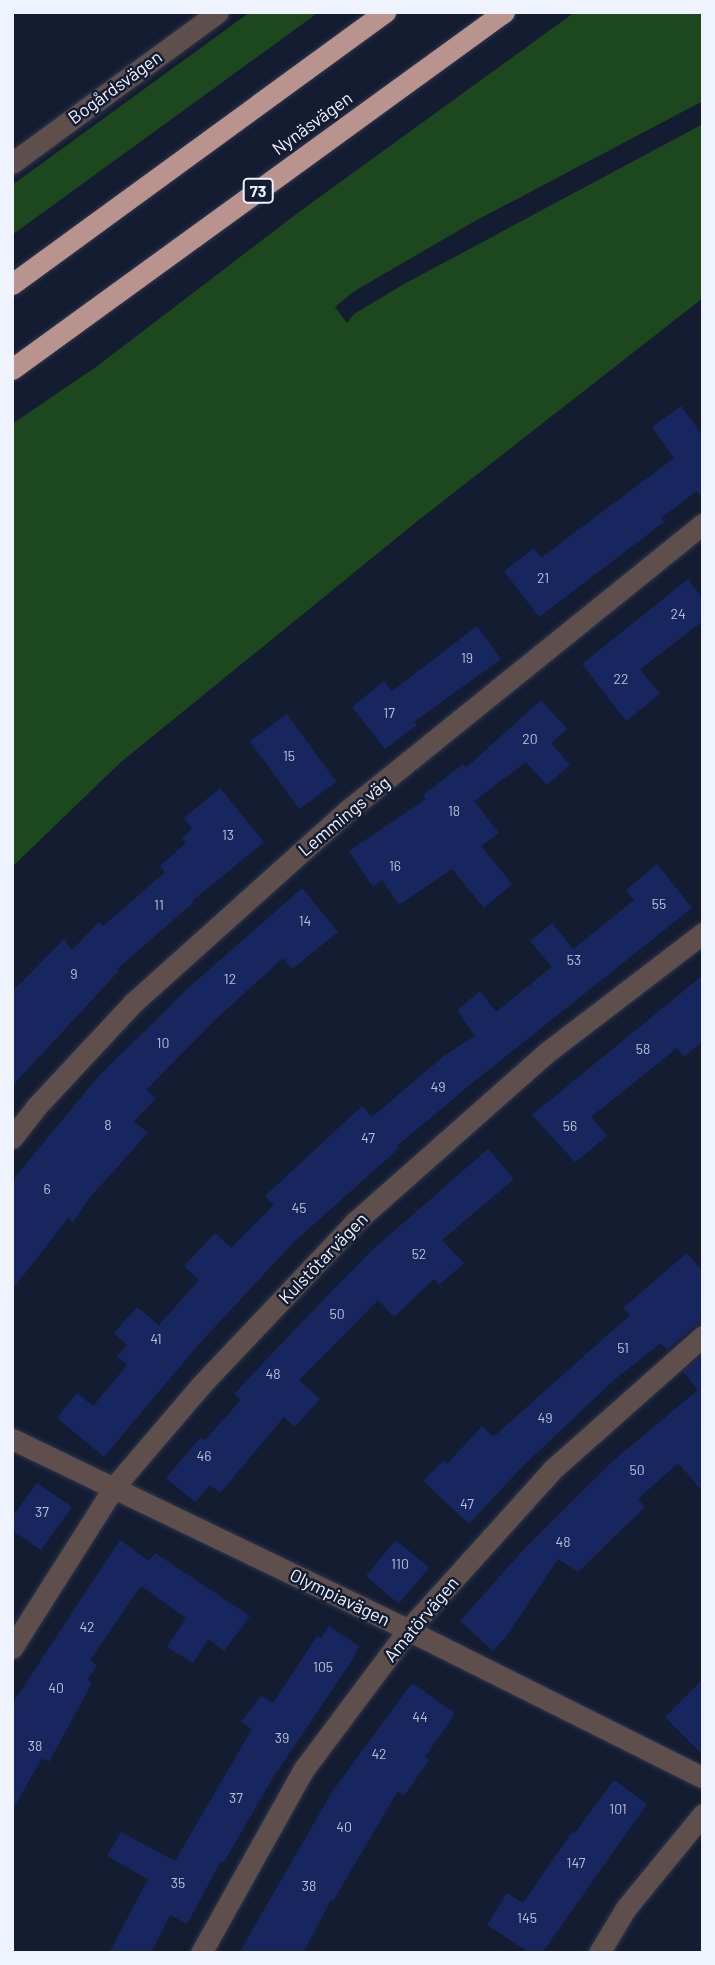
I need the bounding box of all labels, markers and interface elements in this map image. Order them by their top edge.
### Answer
street label: Bogårdsvägen [64,46,166,128]
street label: Nynäsvägen [268,87,356,159]
road number: 73 [242,178,274,204]
house number: 21 [537,570,549,586]
house number: 24 [670,606,686,622]
house number: 19 [461,650,473,666]
house number: 22 [613,671,629,687]
house number: 17 [383,705,395,721]
house number: 20 [522,731,538,747]
house number: 15 [283,748,295,764]
street label: Lemmings väg [294,771,394,861]
house number: 18 [448,803,460,819]
house number: 13 [222,827,234,843]
house number: 16 [389,858,401,874]
house number: 55 [652,896,666,912]
house number: 11 [154,897,164,913]
house number: 14 [299,913,311,929]
house number: 53 [567,952,581,968]
house number: 9 [70,966,78,982]
house number: 12 [224,971,236,987]
house number: 10 [157,1035,169,1051]
house number: 58 [636,1041,650,1057]
house number: 49 [430,1079,446,1095]
house number: 8 [104,1117,112,1133]
house number: 56 [563,1118,577,1134]
house number: 47 [361,1130,375,1146]
house number: 6 [43,1181,51,1197]
house number: 45 [292,1200,306,1216]
street label: Kulstötarvägen [274,1208,372,1308]
house number: 52 [412,1246,426,1262]
house number: 50 [329,1306,345,1322]
house number: 41 [150,1331,162,1347]
house number: 51 [617,1340,629,1356]
house number: 48 [265,1366,281,1382]
house number: 49 [537,1410,553,1426]
house number: 46 [197,1448,211,1464]
house number: 50 [629,1462,645,1478]
house number: 47 [460,1496,474,1512]
house number: 37 [35,1504,49,1520]
house number: 48 [555,1534,571,1550]
house number: 110 [391,1556,409,1572]
street label: Olympiavägen [286,1563,394,1631]
street label: Amatörvägen [379,1572,463,1666]
house number: 42 [79,1619,95,1635]
house number: 105 [313,1659,333,1675]
house number: 40 [48,1680,64,1696]
house number: 44 [412,1709,428,1725]
house number: 39 [275,1730,289,1746]
house number: 38 [28,1738,42,1754]
house number: 42 [371,1746,387,1762]
house number: 37 [229,1790,243,1806]
house number: 101 [609,1801,627,1817]
house number: 40 [336,1819,352,1835]
house number: 147 [567,1855,585,1871]
house number: 35 [171,1875,185,1891]
house number: 38 [302,1878,316,1894]
house number: 145 [517,1910,537,1926]

